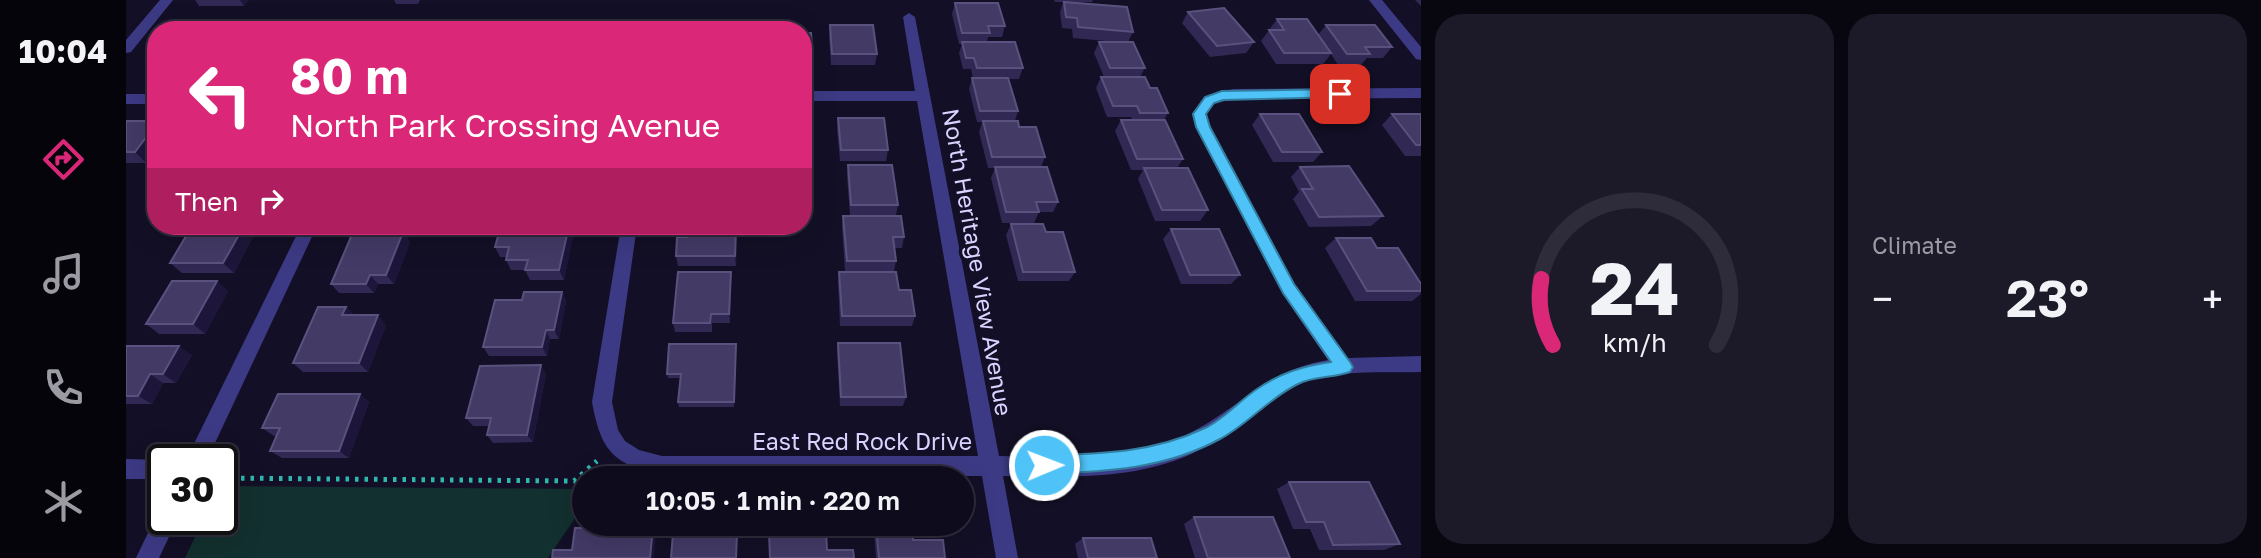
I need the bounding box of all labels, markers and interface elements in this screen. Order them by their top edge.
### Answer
text: 10:04 [19,32,107,70]
text: 80 m [290,46,408,105]
icon: left [175,49,266,140]
pin [1310,64,1370,124]
icon: arrive [1321,75,1359,113]
text: North Park Crossing Avenue [290,106,720,144]
street label: North Heritage View Avenue [937,106,1019,418]
icon: directions [39,135,88,184]
icon: right [252,182,290,220]
text: Then [175,186,238,217]
text: Climate [1872,231,1957,259]
text: 24 [1590,244,1679,331]
icon: music [39,249,88,298]
text: 23° [2006,266,2089,328]
text: − [1872,276,1893,321]
text: + [2202,276,2223,321]
text: km/h [1603,327,1666,358]
icon: phone [39,363,88,412]
street label: East Red Rock Drive [752,427,972,455]
position arrow [1007,428,1081,502]
speed limit sign: 30 [147,444,238,535]
icon: climate [39,477,88,526]
text: 10:05 · 1 min · 220 m [646,485,900,516]

